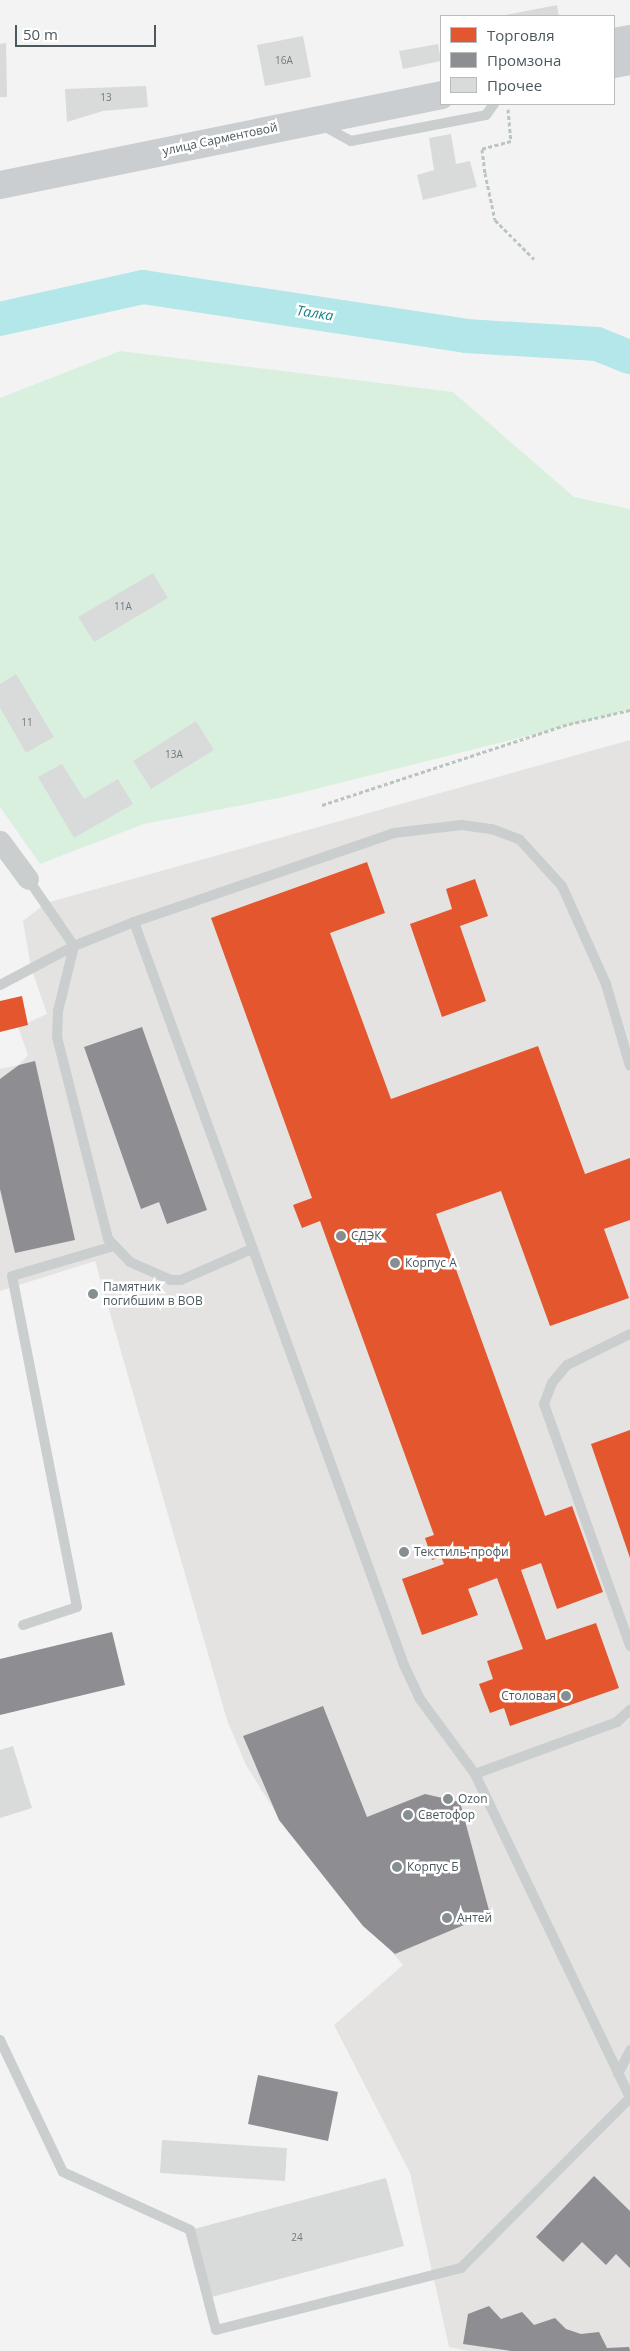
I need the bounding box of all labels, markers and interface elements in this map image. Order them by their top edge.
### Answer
scale bar [18,15,159,47]
legend [440,15,615,105]
text: 50 m [23,24,58,44]
text: Торговля [487,25,554,45]
text: Промзона [487,50,561,70]
house number: 16А [275,55,293,67]
text: Прочее [487,75,542,95]
house number: 13 [100,92,112,104]
street label: улица Сарментовой [161,120,279,158]
water label: Талка [295,302,335,324]
house number: 11А [114,601,132,613]
house number: 11 [21,717,33,729]
house number: 13А [165,749,183,761]
place label: СДЭК [351,1229,382,1243]
marker: СДЭК [335,1230,347,1242]
place label: Корпус А [405,1256,457,1270]
marker: Корпус А [389,1257,401,1269]
place label: Памятник погибшим в ВОВ [103,1280,203,1308]
marker: Памятник погибшим в ВОВ [87,1288,99,1300]
place label: Текстиль-профи [414,1545,509,1559]
marker: Текстиль-профи [398,1546,410,1558]
place label: Столовая [501,1689,556,1703]
marker: Столовая [560,1690,572,1702]
place label: Ozon [458,1792,488,1806]
marker: Ozon [442,1793,454,1805]
place label: Светофор [418,1808,475,1822]
marker: Светофор [402,1809,414,1821]
place label: Корпус Б [407,1860,459,1874]
marker: Корпус Б [391,1861,403,1873]
place label: Антей [457,1911,492,1925]
marker: Антей [441,1912,453,1924]
house number: 24 [291,2232,303,2244]

